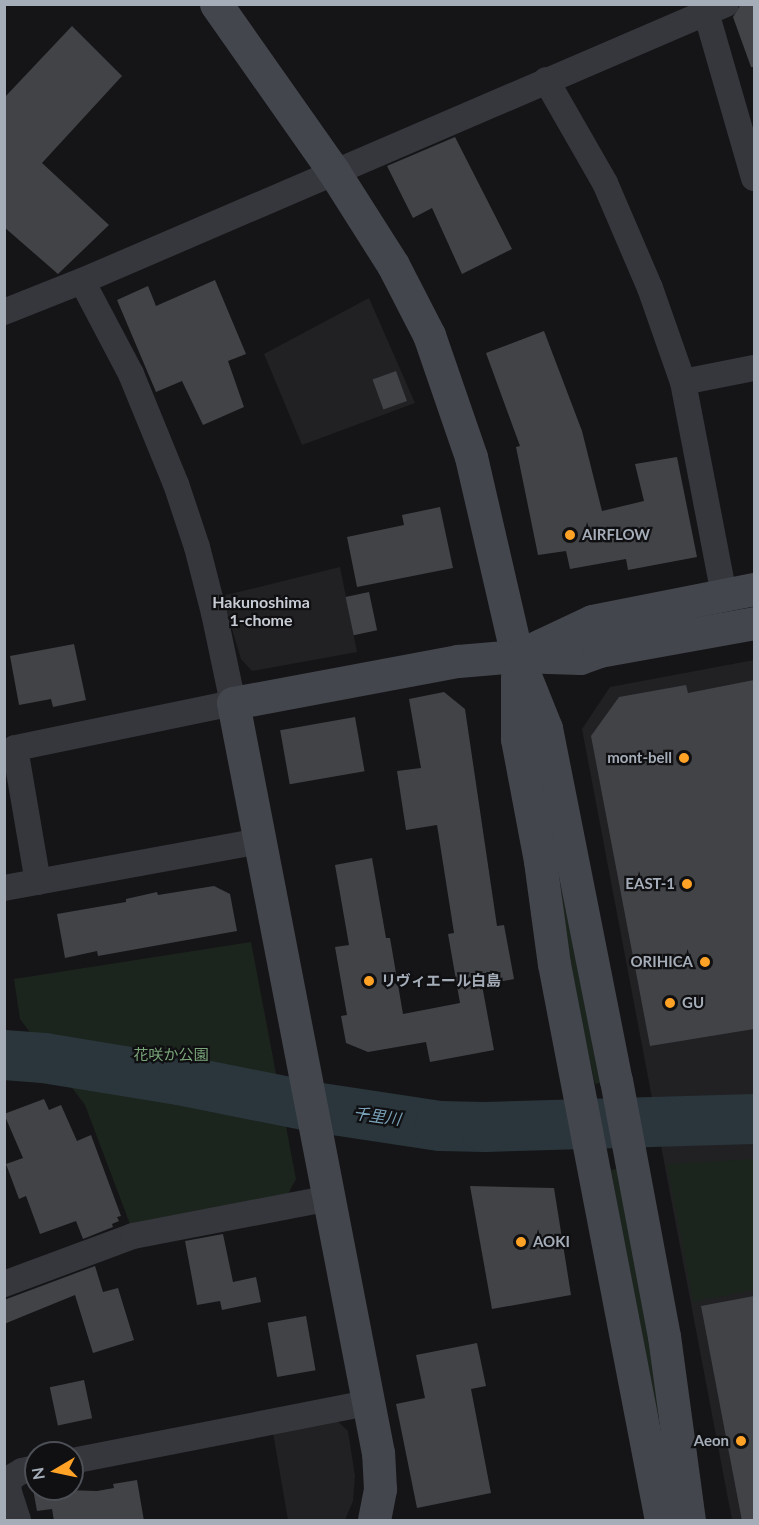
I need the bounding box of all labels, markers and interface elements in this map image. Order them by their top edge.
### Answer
place label: AIRFLOW [582,526,650,544]
marker: AIRFLOW [563,528,577,542]
district label: Hakunoshima 1-chome [212,592,310,630]
place label: mont-bell [607,749,672,767]
marker: mont-bell [677,751,691,765]
place label: EAST-1 [625,875,675,893]
marker: EAST-1 [680,877,694,891]
place label: ORIHICA [630,953,693,971]
marker: ORIHICA [698,955,712,969]
place label: リヴィエール白島 [381,972,501,990]
marker: リヴィエール白島 [362,974,376,988]
place label: GU [682,994,704,1012]
marker: GU [663,996,677,1010]
park label: 花咲か公園 [134,1046,208,1064]
water label: 千里川 [352,1103,402,1129]
place label: AOKI [533,1233,570,1251]
marker: AOKI [514,1235,528,1249]
place label: Aeon [694,1432,729,1450]
marker: Aeon [734,1434,748,1448]
north arrow [24,1441,84,1501]
text: N [27,1466,48,1481]

